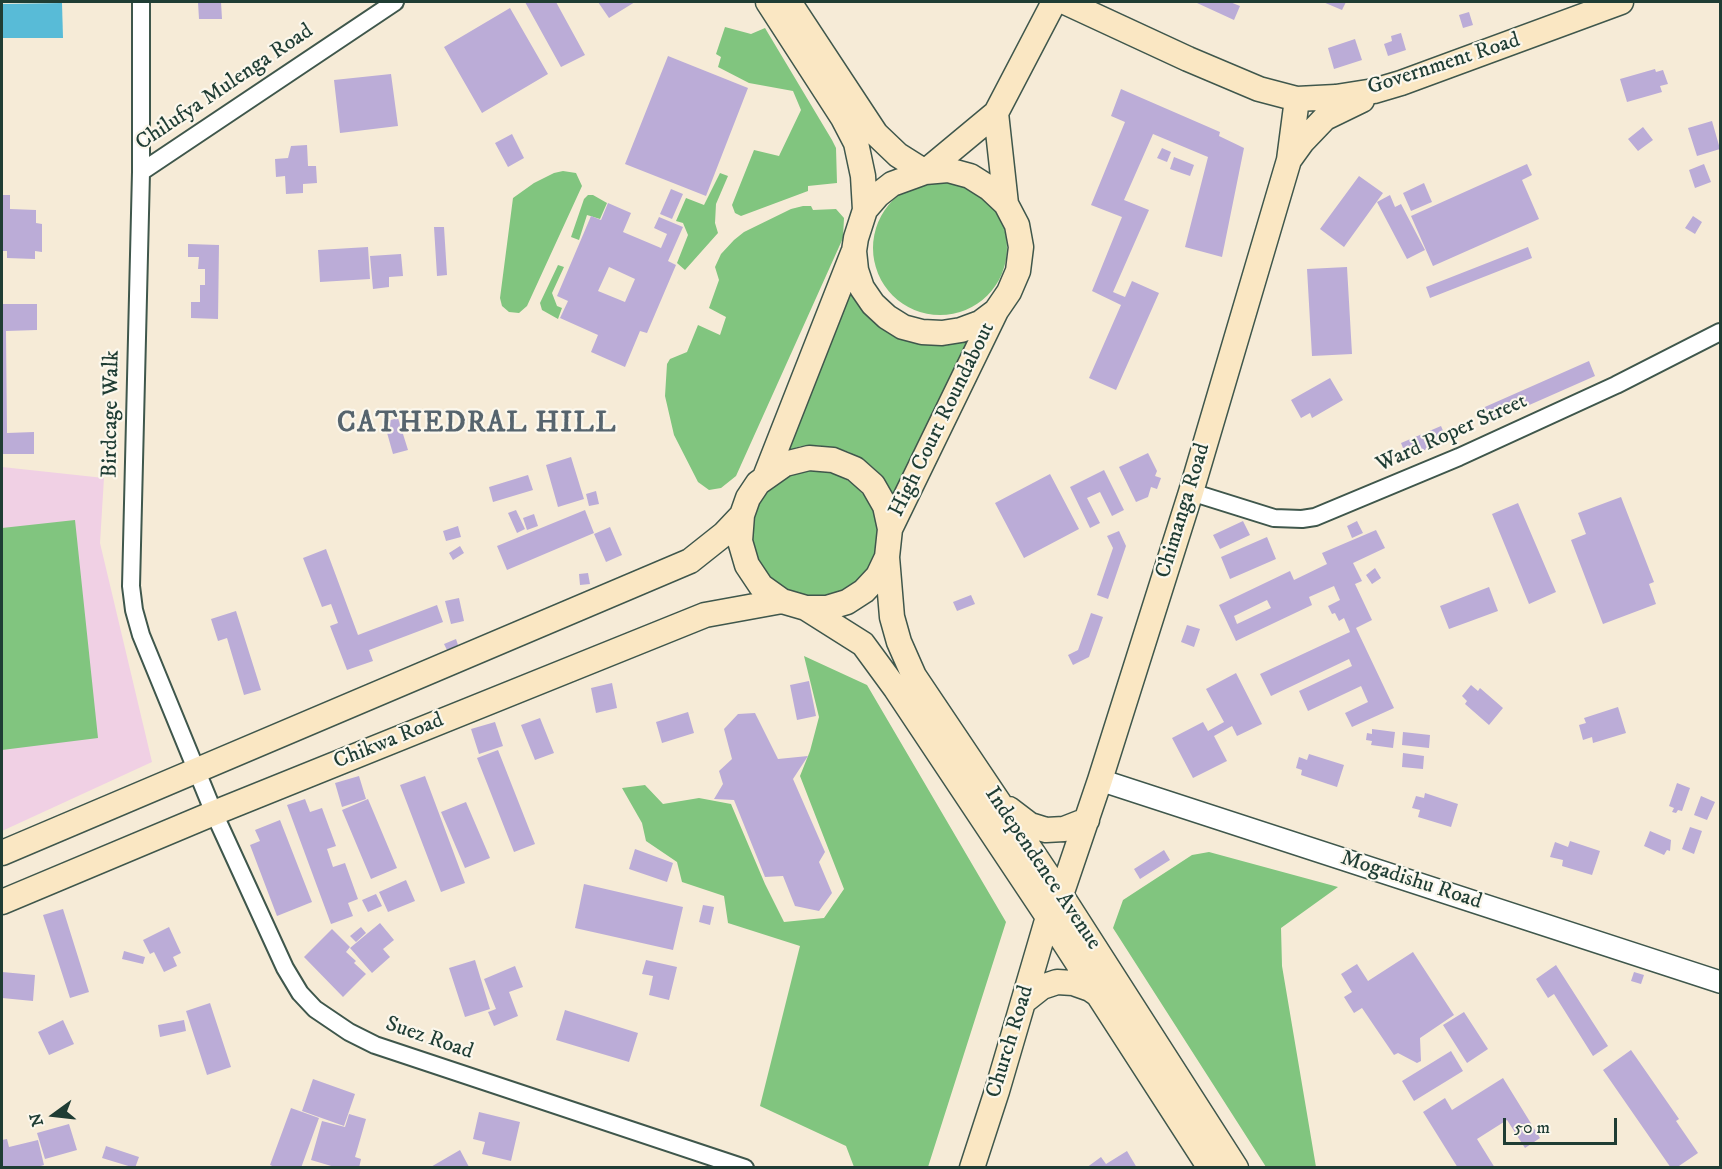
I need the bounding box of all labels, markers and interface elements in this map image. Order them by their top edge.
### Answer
street label: Chilufya Mulenga Road [131,19,319,157]
street label: Government Road [1364,28,1524,102]
street label: High Court Roundabout [884,318,1002,522]
street label: Birdcage Walk [98,350,126,478]
street label: Ward Roper Street [1372,389,1532,479]
district label: CATHEDRAL HILL [337,408,617,442]
street label: Chimanga Road [1151,440,1217,582]
street label: Chikwa Road [330,708,448,776]
street label: Independence Avenue [978,783,1106,955]
street label: Mogadishu Road [1337,846,1485,916]
street label: Church Road [981,983,1041,1101]
street label: Suez Road [382,1012,476,1066]
north arrow [24,1085,84,1145]
scale bar [1506,1106,1620,1144]
text: N [25,1111,48,1129]
text: 50 m [1514,1117,1550,1139]

